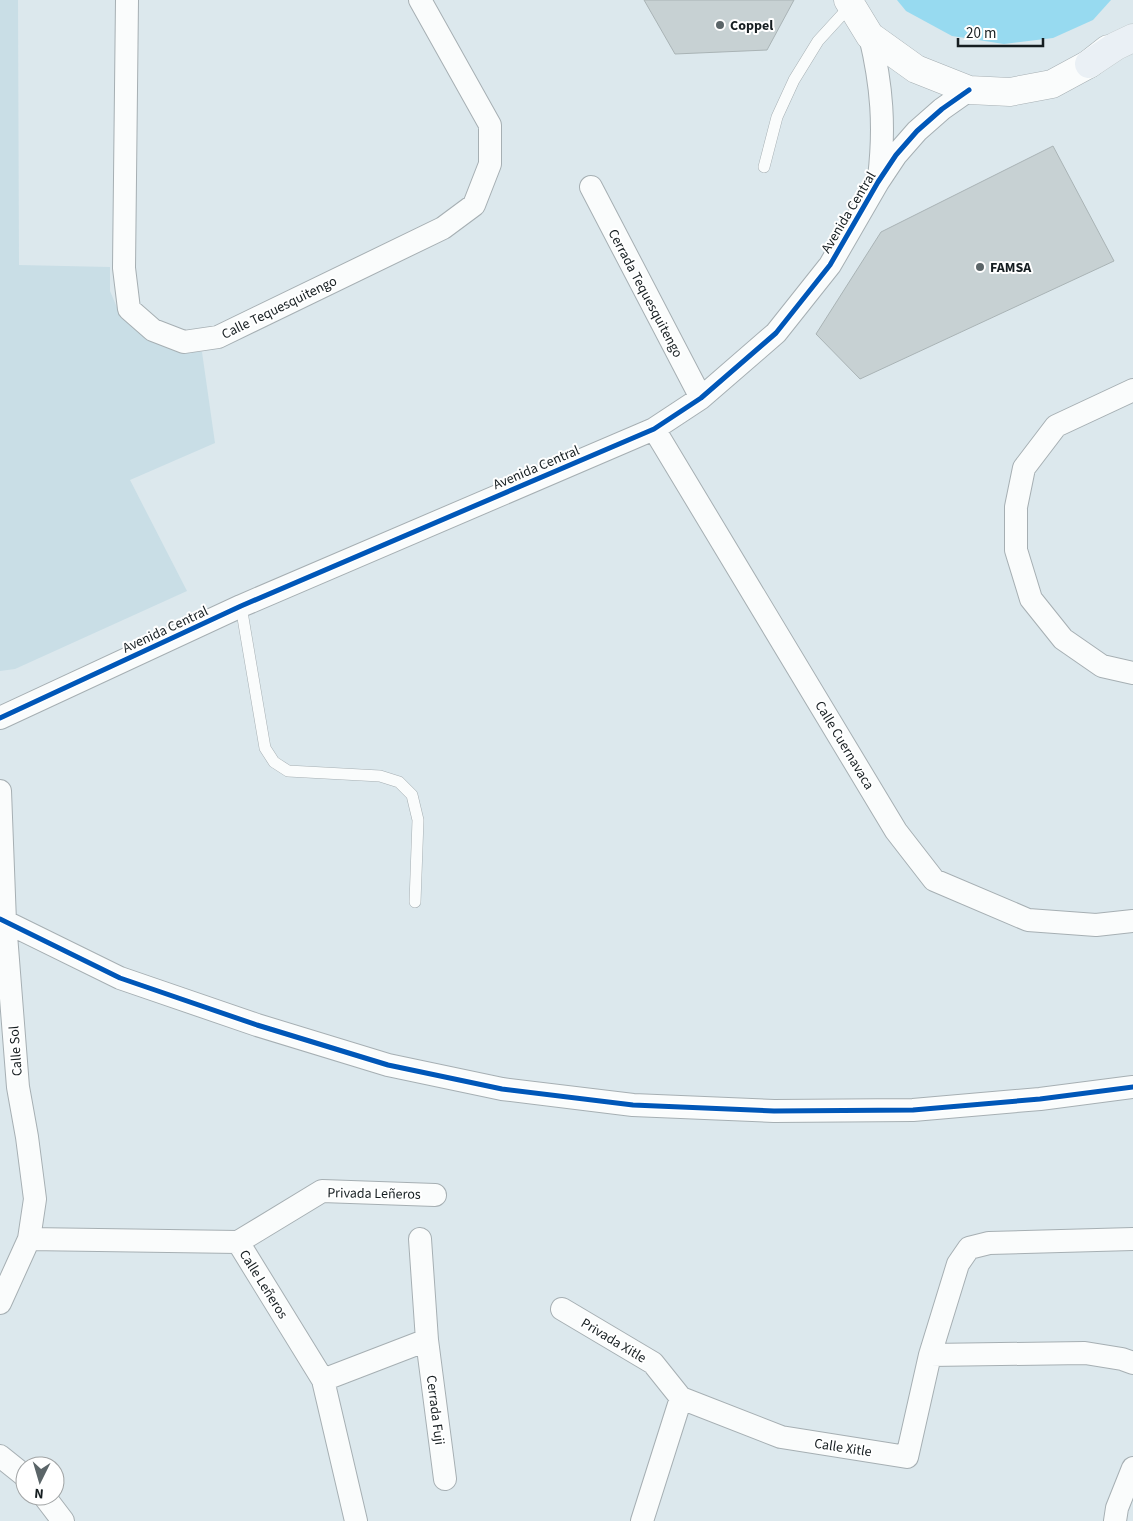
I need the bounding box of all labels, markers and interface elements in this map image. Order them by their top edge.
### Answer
scale bar [958,15,1043,47]
place label: Coppel [730,16,773,36]
marker: Coppel [714,19,726,31]
text: 20 m [966,23,996,44]
street label: Avenida Central [817,168,881,257]
street label: Cerrada Tequesquitengo [603,226,688,361]
place label: FAMSA [990,258,1032,278]
marker: FAMSA [974,261,986,273]
street label: Calle Tequesquitengo [218,271,340,345]
street label: Avenida Central [490,441,583,495]
street label: Avenida Central [119,601,212,658]
street label: Calle Cuernavaca [810,697,879,794]
street label: Calle Sol [4,1025,28,1077]
street label: Privada Leñeros [327,1183,421,1205]
street label: Calle Leñeros [234,1246,292,1323]
street label: Privada Xitle [577,1313,650,1368]
street label: Cerrada Fuji [421,1374,449,1446]
street label: Calle Xitle [813,1434,873,1462]
north arrow [15,1456,65,1506]
text: N [33,1483,44,1503]

